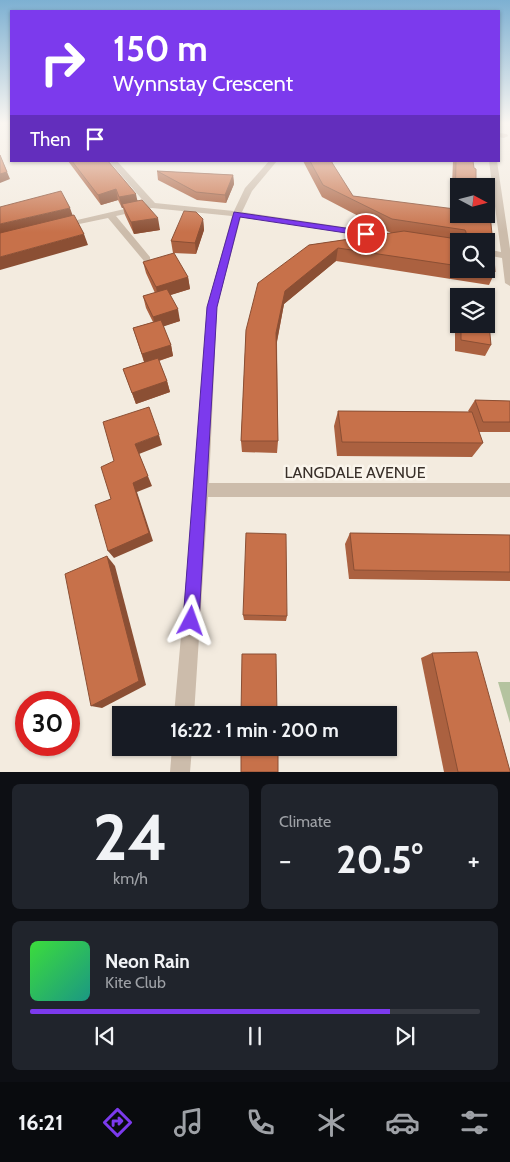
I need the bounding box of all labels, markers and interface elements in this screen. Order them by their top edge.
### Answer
text: 150 m [113,27,208,70]
icon: right [30,30,95,95]
text: Wynnstay Crescent [113,70,293,97]
icon: arrive [81,125,109,153]
text: Then [30,128,71,151]
north arrow [450,178,495,222]
map controls [450,178,495,333]
pin [345,213,387,255]
icon: arrive [352,220,380,248]
button: search [450,233,495,278]
button: layers [450,288,495,333]
street label: LANGDALE AVENUE [284,463,426,482]
position arrow [164,594,216,646]
speed limit sign: 30 [15,691,80,756]
text: 16:22 · 1 min · 200 m [170,719,339,742]
text: 24 [93,797,168,876]
text: Climate [279,812,331,831]
text: 20.5° [336,836,423,883]
text: − [279,843,291,877]
text: + [468,843,480,877]
text: km/h [113,869,148,888]
text: Neon Rain [105,950,190,973]
text: Kite Club [105,973,166,992]
icon: previous [91,1022,119,1050]
icon: pause [241,1022,269,1050]
icon: next [391,1022,419,1050]
icon: directions [100,1105,135,1140]
icon: music [171,1105,206,1140]
icon: phone [243,1105,278,1140]
icon: climate [314,1105,349,1140]
icon: car [385,1105,420,1140]
icon: filters [457,1105,492,1140]
text: 16:21 [18,1109,63,1136]

